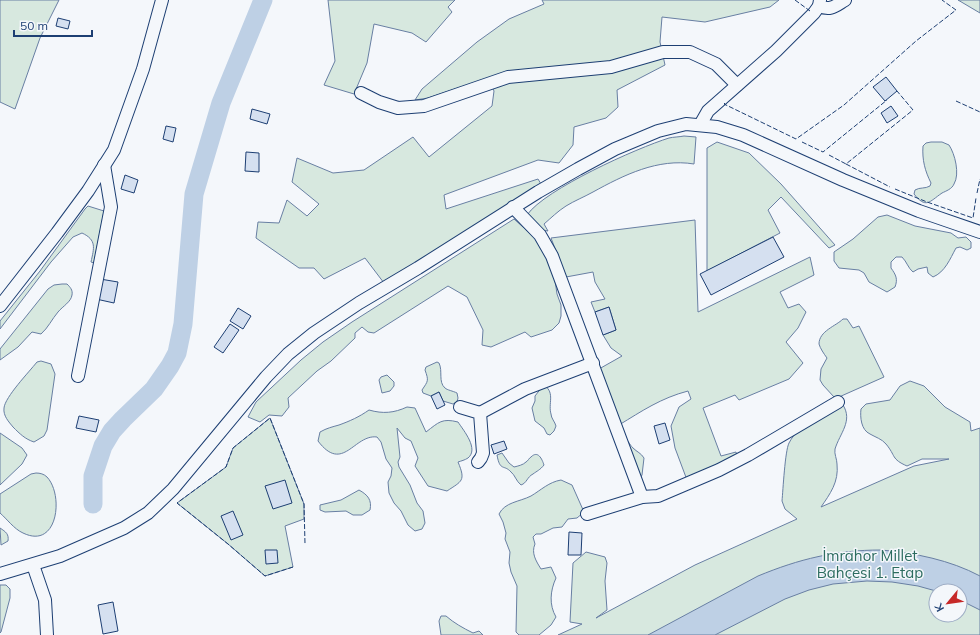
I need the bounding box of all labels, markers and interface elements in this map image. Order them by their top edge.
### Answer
scale bar [14,12,92,38]
text: 50 m [20,18,48,33]
park label: İmrahor Millet Bahçesi 1. Etap [817,546,923,582]
north arrow [928,583,968,623]
text: K [931,601,947,614]

